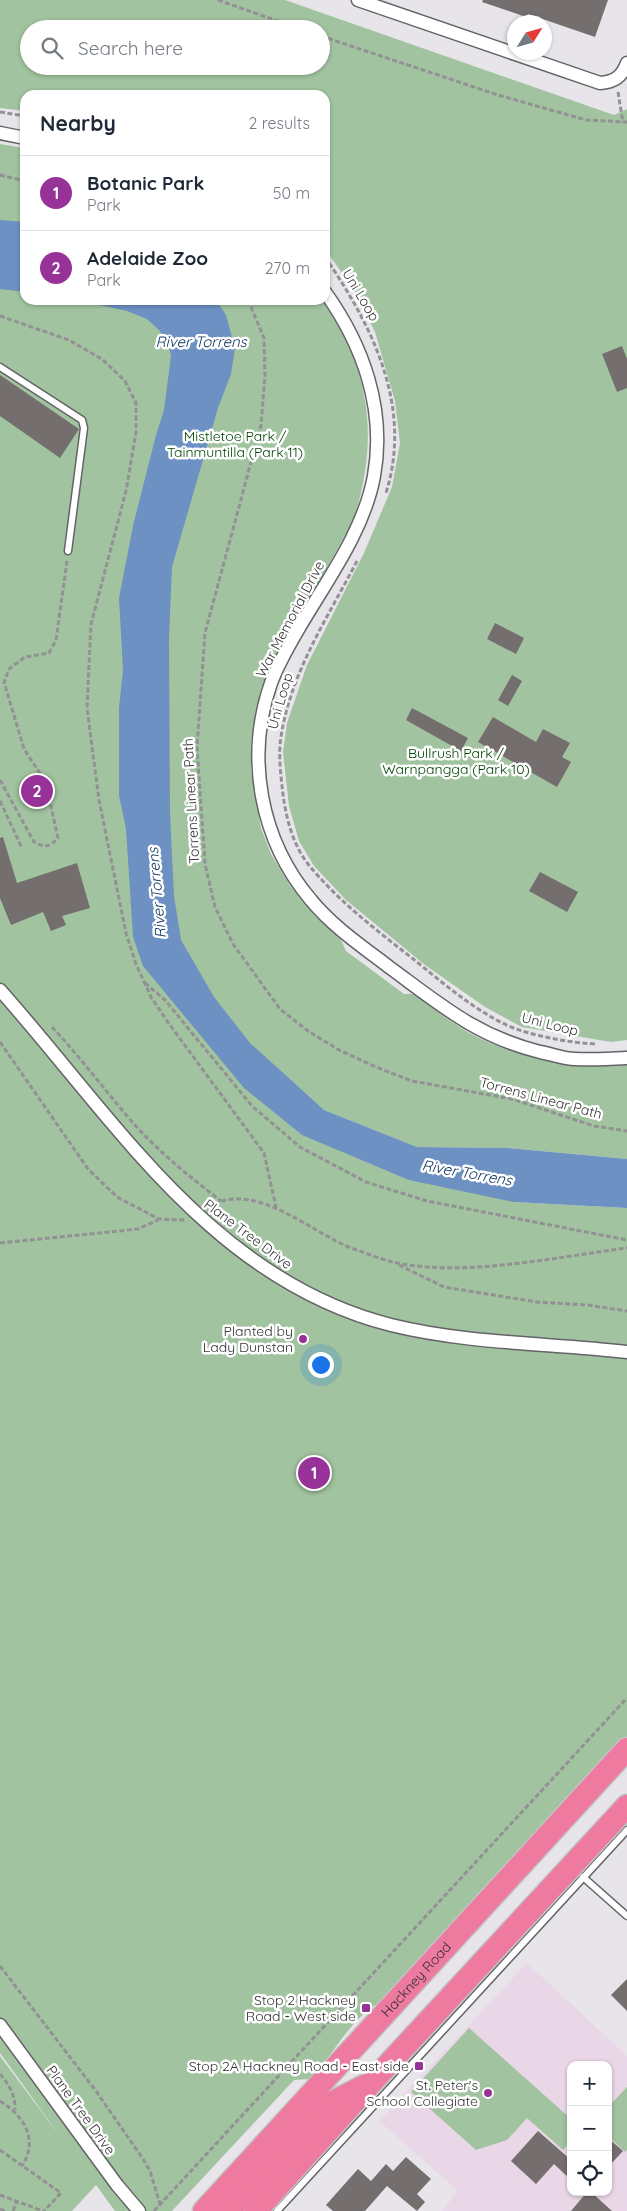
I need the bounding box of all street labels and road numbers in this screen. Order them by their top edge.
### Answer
street label: Uni Loop [338,266,384,324]
street label: War Memorial Drive [252,558,328,680]
street label: Uni Loop [263,671,297,731]
street label: Torrens Linear Path [179,738,203,864]
street label: Uni Loop [520,1008,580,1040]
street label: Torrens Linear Path [478,1073,604,1123]
street label: Plane Tree Drive [200,1195,296,1273]
street label: Hackney Road [377,1938,455,2021]
street label: Plane Tree Drive [43,2062,119,2158]

